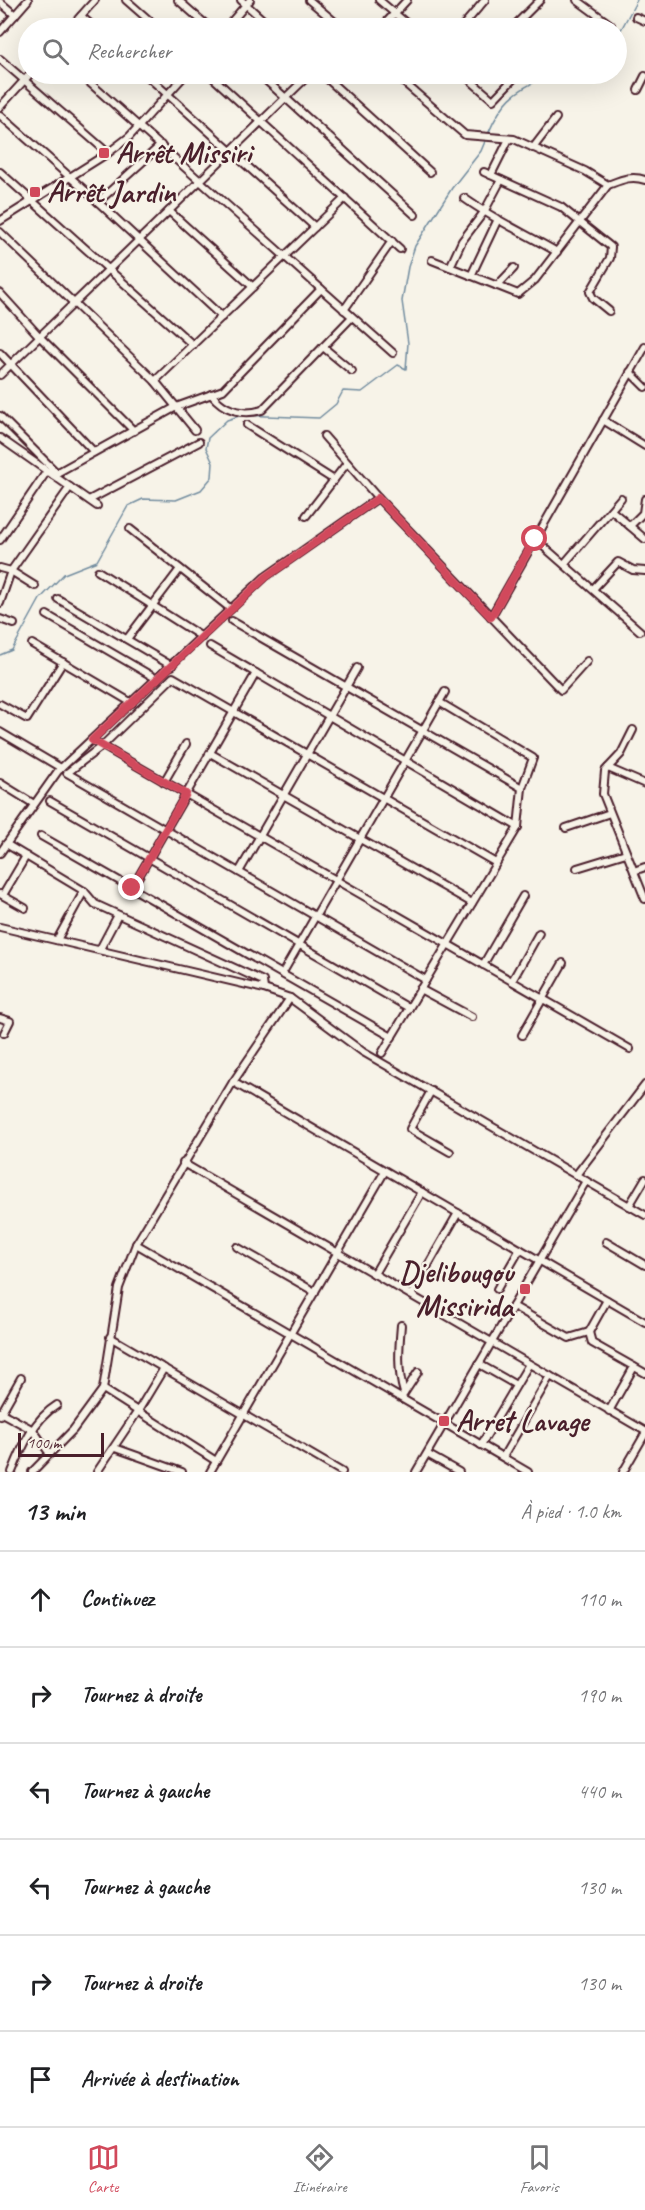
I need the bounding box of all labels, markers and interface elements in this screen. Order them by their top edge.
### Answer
search box [18,18,627,84]
icon: search [39,35,72,68]
text: Rechercher [87,37,171,65]
place label: Arrêt Missiri [116,134,255,172]
marker: Arrêt Missiri [97,146,111,160]
place label: Arrêt Jardin [47,173,177,211]
marker: Arrêt Jardin [28,185,42,199]
route start [521,525,547,551]
route end [118,874,144,900]
place label: Djelibougou Missirida [399,1253,516,1325]
marker: Djelibougou Missirida [518,1282,532,1296]
place label: Arret Lavage [456,1402,591,1440]
marker: Arret Lavage [437,1414,451,1428]
scale bar [18,1430,104,1458]
text: 100 m [27,1433,61,1453]
text: 13 min [24,1495,86,1528]
text: À pied · 1.0 km [521,1499,621,1524]
icon: ahead [24,1583,57,1616]
text: Continuez [81,1585,154,1613]
text: 110 m [578,1587,621,1612]
icon: right [24,1679,57,1712]
text: Tournez à droite [81,1681,201,1709]
text: 190 m [578,1683,621,1708]
icon: left [24,1775,57,1808]
text: Tournez à gauche [81,1777,209,1805]
text: 440 m [578,1779,621,1804]
icon: left [24,1871,57,1904]
text: Tournez à gauche [81,1873,209,1901]
text: 130 m [578,1875,621,1900]
icon: right [24,1967,57,2000]
text: Tournez à droite [81,1969,201,1997]
text: 130 m [578,1971,621,1996]
icon: arrive [24,2063,57,2096]
text: Arrivée à destination [81,2065,239,2093]
tab: Carte [87,2141,120,2197]
tab: Itinéraire [293,2141,347,2197]
tab: Favoris [520,2141,558,2197]

